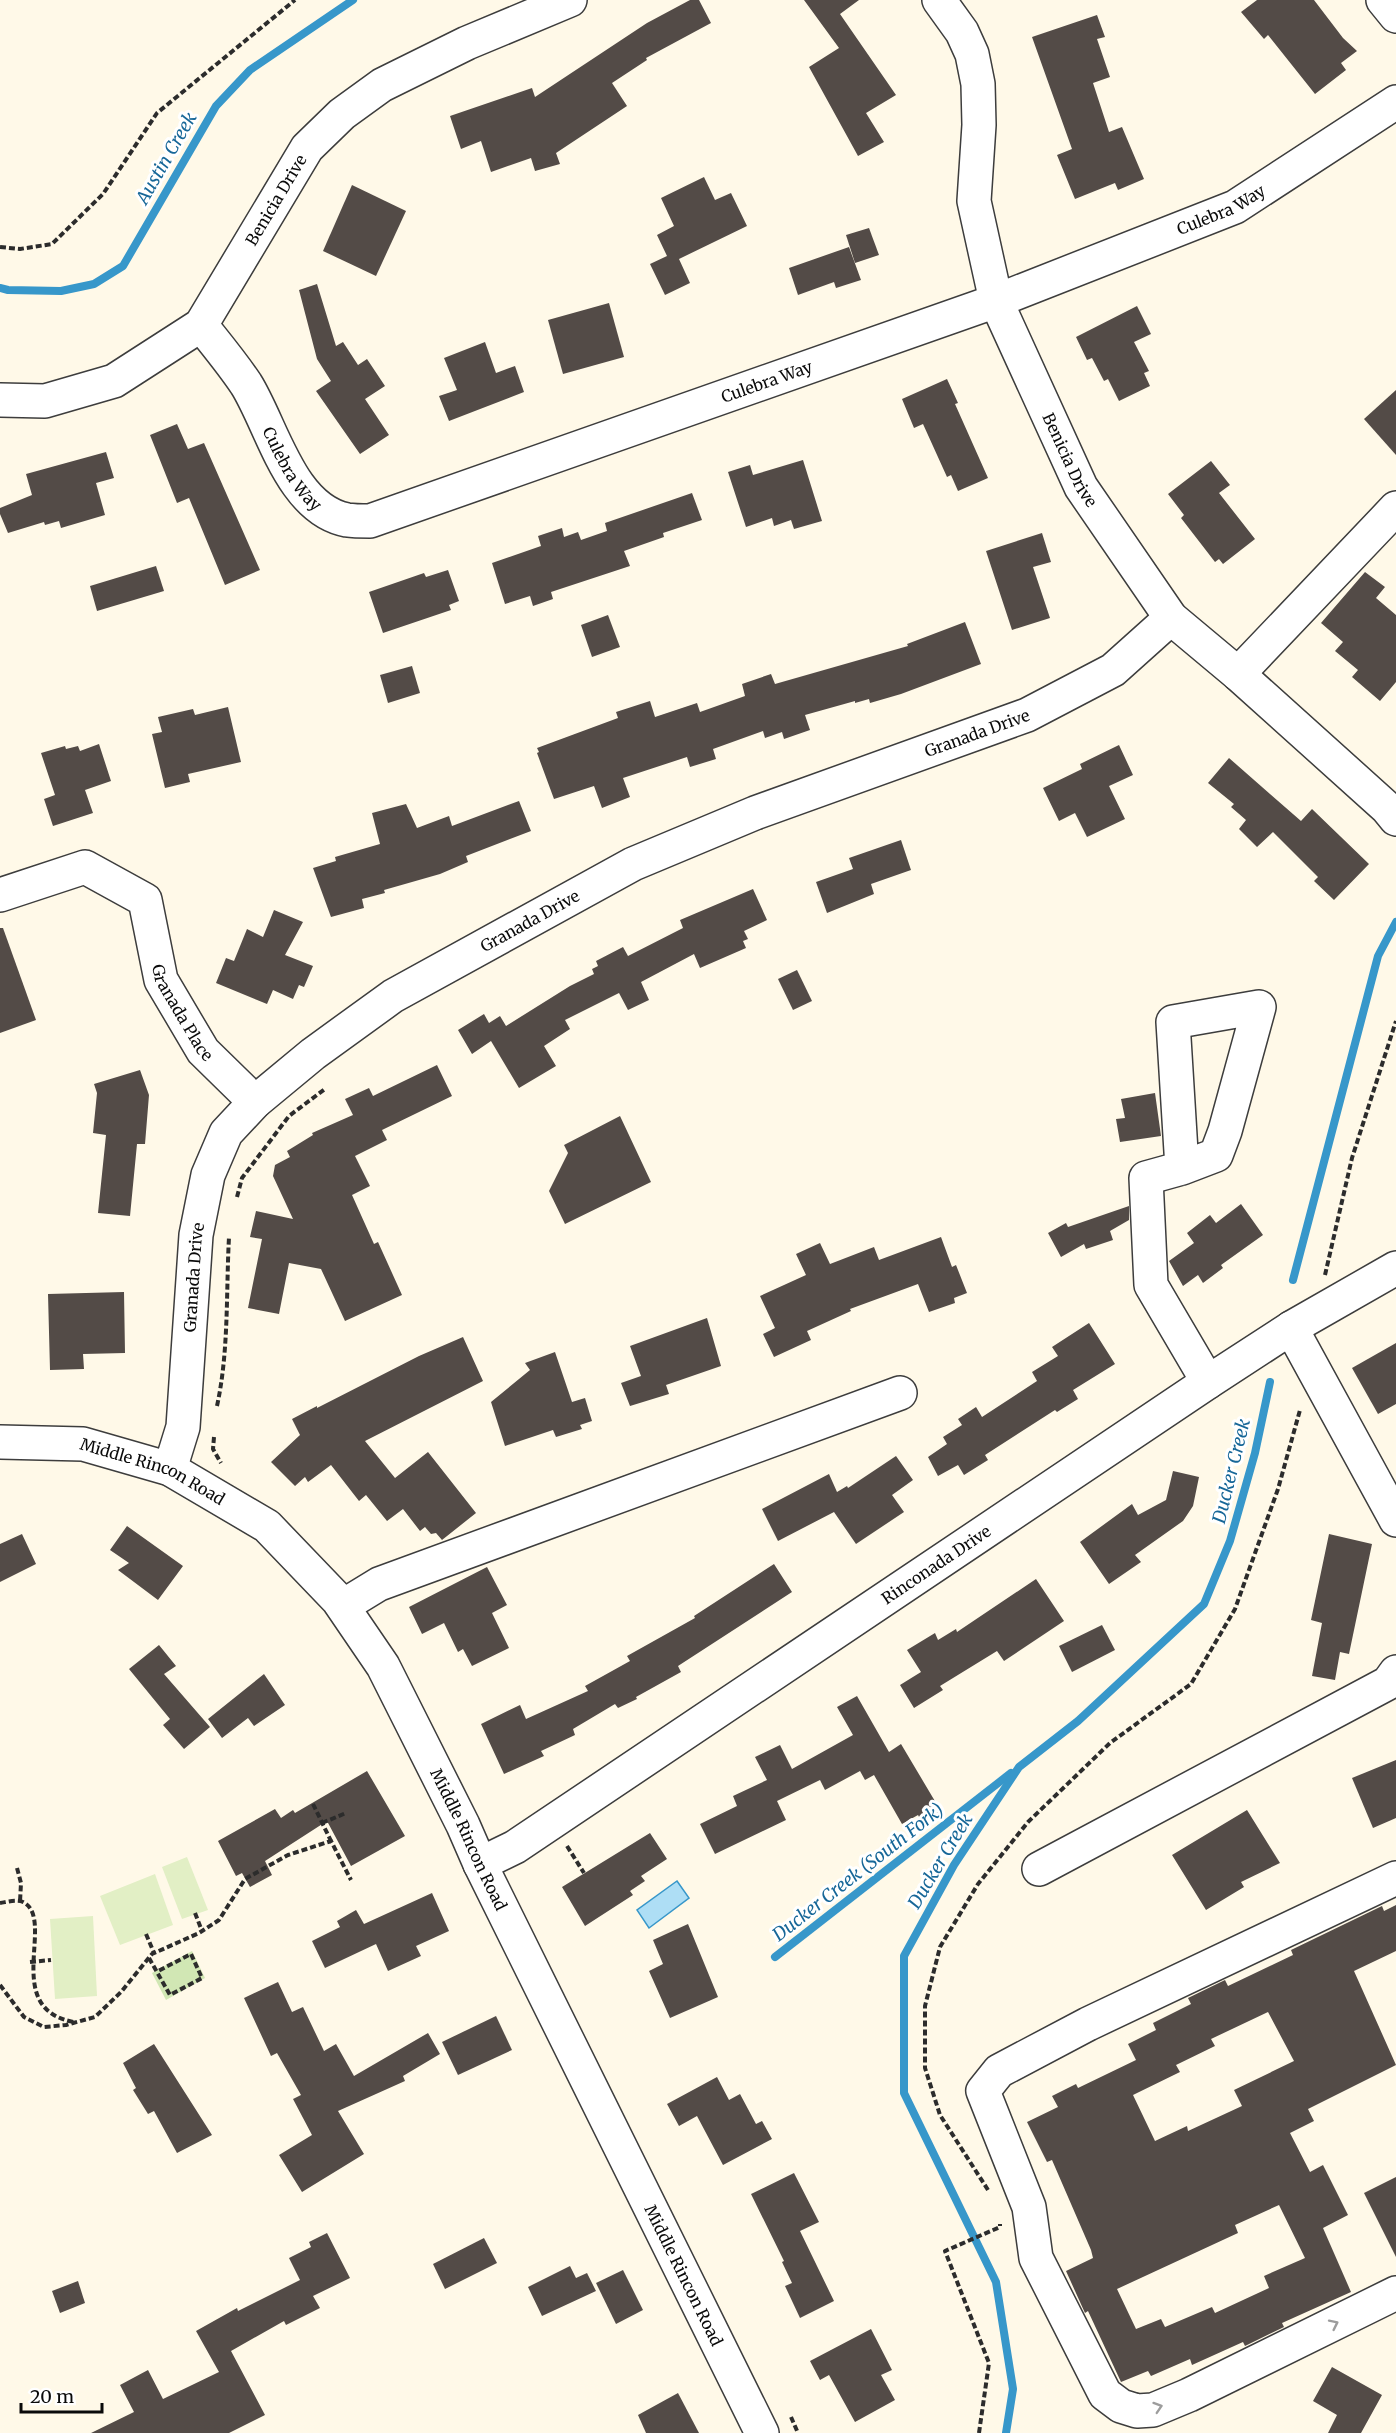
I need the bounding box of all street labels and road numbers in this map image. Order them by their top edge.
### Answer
street label: Benicia Drive [241,151,311,249]
street label: Culebra Way [1174,180,1269,239]
street label: Culebra Way [718,356,816,407]
street label: Benicia Drive [1038,410,1102,511]
street label: Culebra Way [259,424,326,515]
street label: Granada Drive [922,705,1032,761]
street label: Granada Drive [477,885,583,956]
street label: Granada Place [148,963,217,1065]
street label: Granada Drive [179,1221,208,1333]
street label: Middle Rincon Road [78,1434,229,1509]
street label: Rinconada Drive [878,1521,994,1608]
street label: Middle Rincon Road [426,1765,512,1914]
street label: Middle Rincon Road [640,2201,727,2349]

